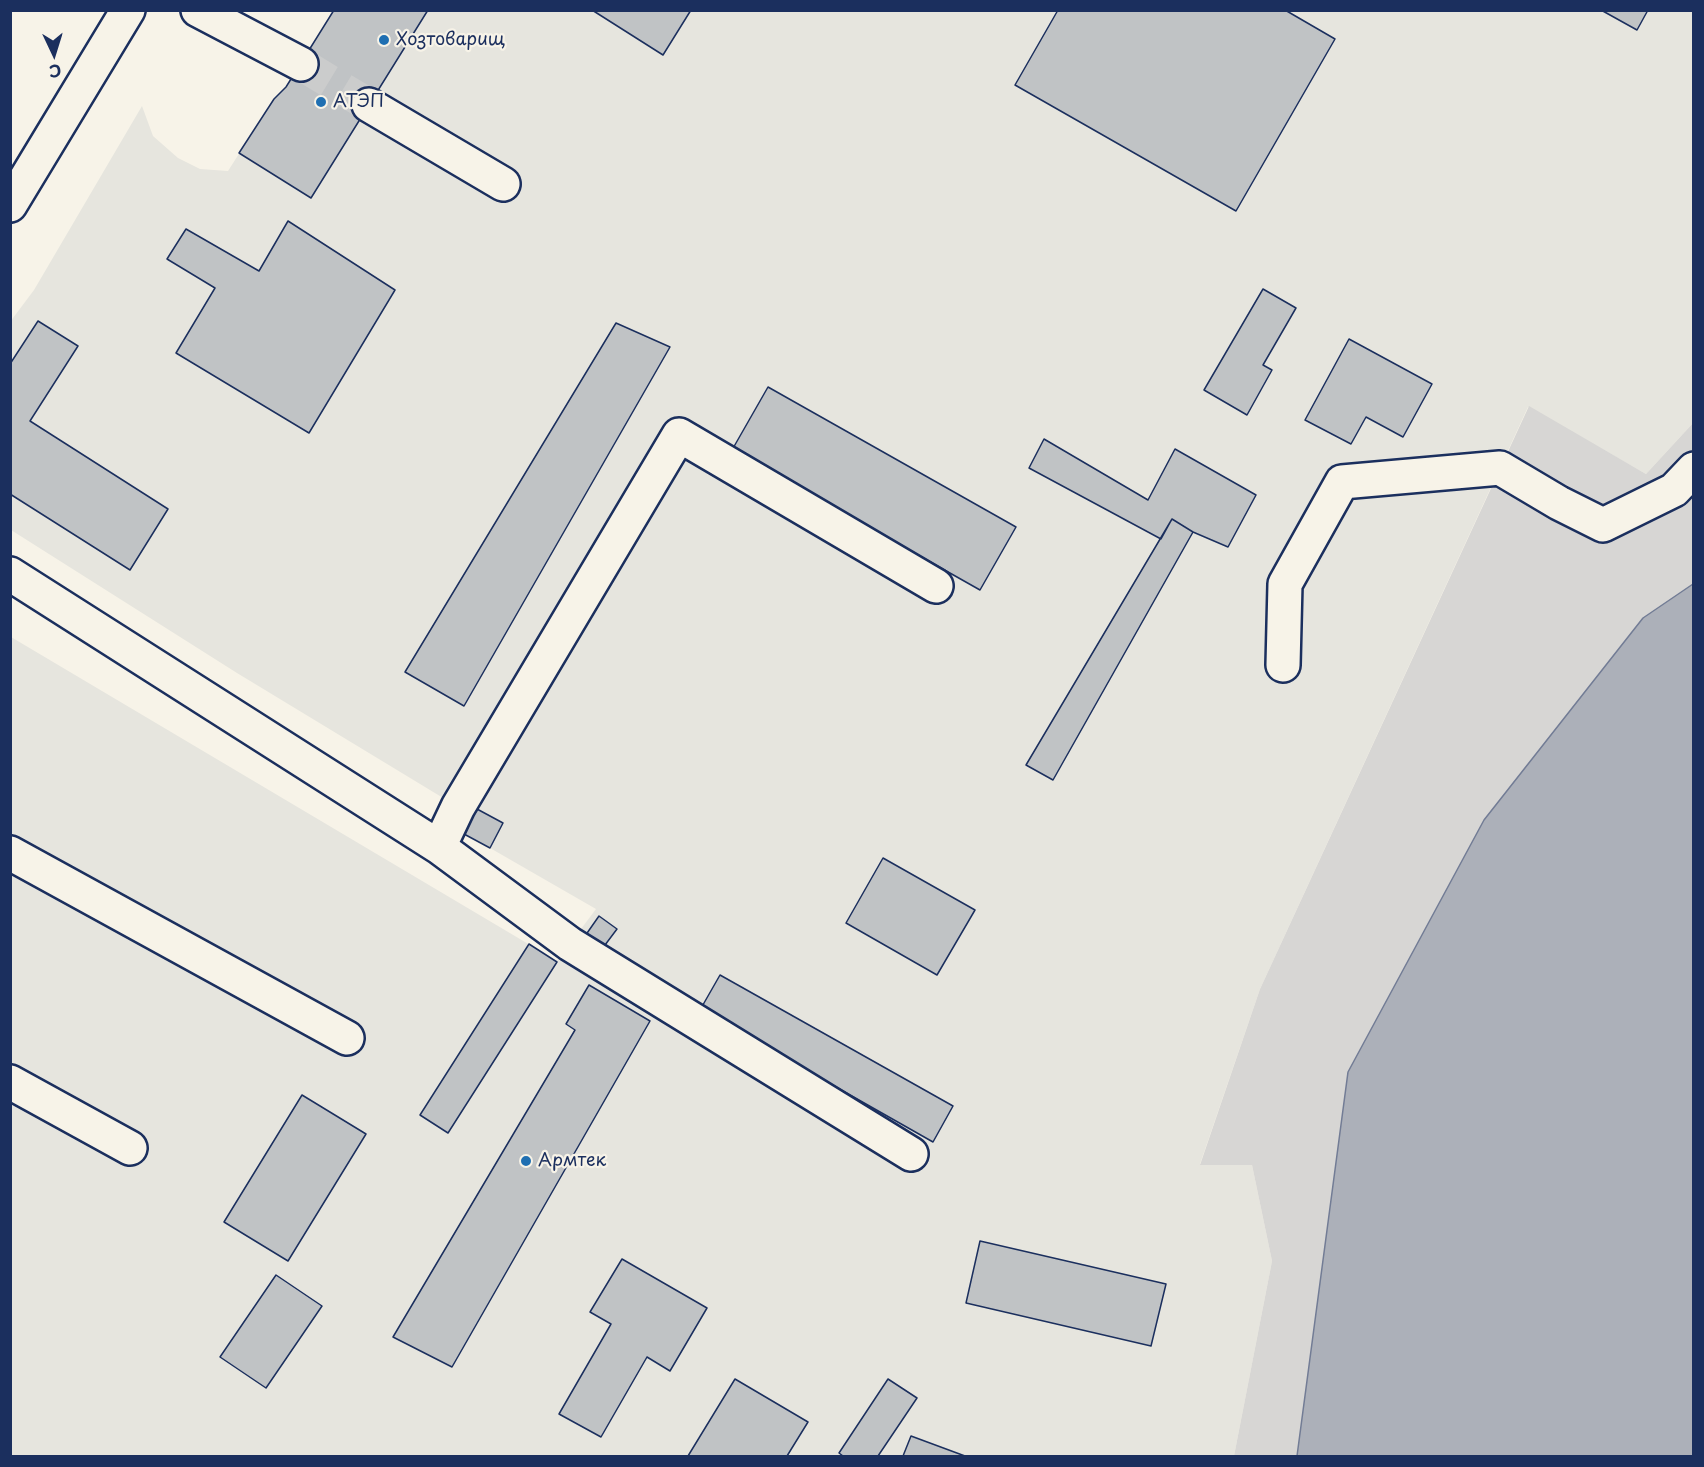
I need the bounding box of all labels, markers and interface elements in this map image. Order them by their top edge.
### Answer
north arrow [24,24,84,84]
place label: Хозтоварищ [396,29,505,51]
marker: Хозтоварищ [377,33,391,47]
text: С [48,60,62,84]
place label: АТЭП [333,91,384,113]
marker: АТЭП [314,95,328,109]
place label: Армтек [538,1150,606,1172]
marker: Армтек [519,1154,533,1168]

